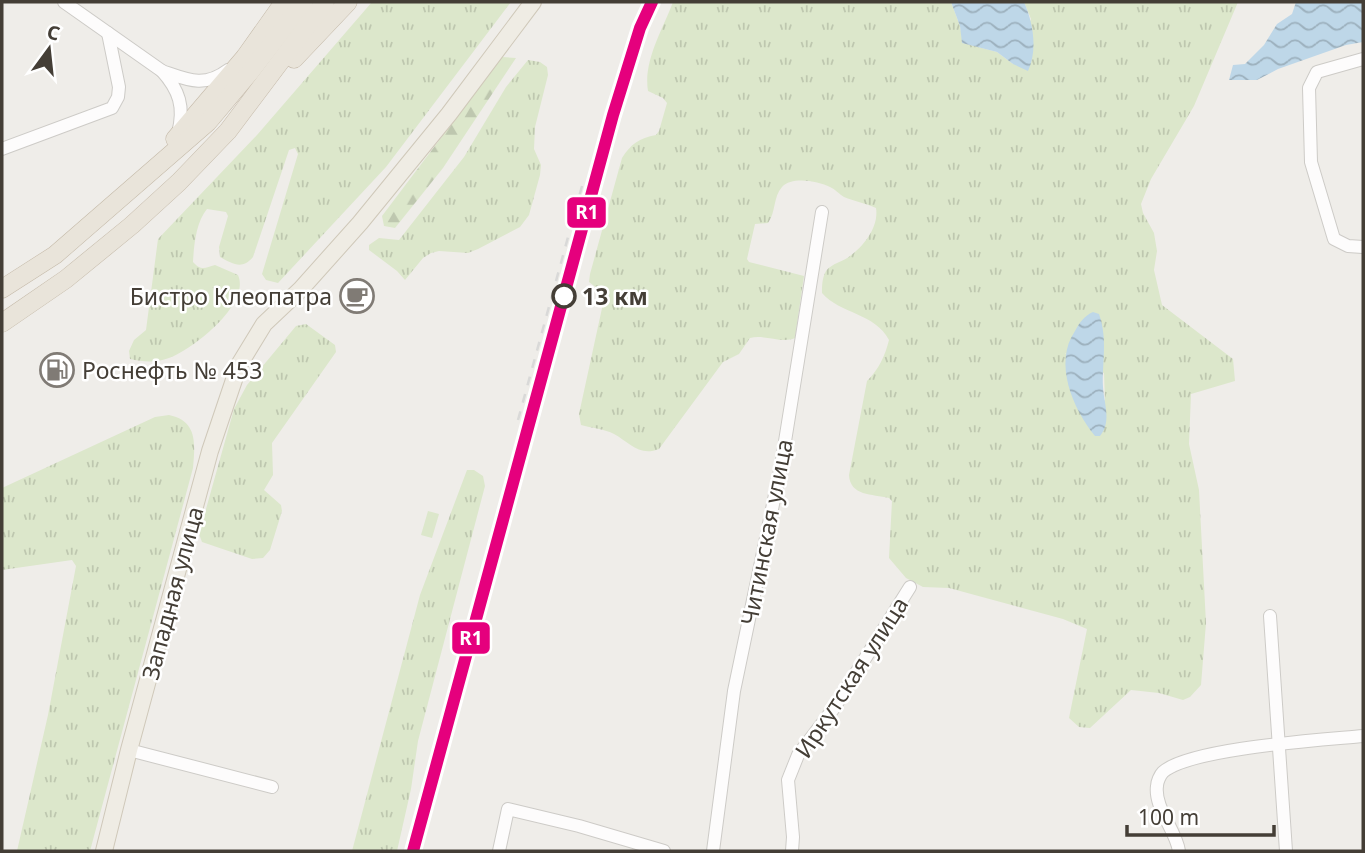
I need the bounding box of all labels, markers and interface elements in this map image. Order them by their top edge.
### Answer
north arrow [14,14,84,84]
text: С [44,18,63,47]
line badge: R1 [566,196,607,229]
text: R1 [575,199,599,225]
cafe icon: Бистро Клеопатра [338,277,376,315]
place label: Бистро Клеопатра [130,280,332,312]
place label: 13 км [582,280,648,312]
marker: 13 км [552,284,576,308]
fuel station icon: Роснефть № 453 [38,351,76,389]
place label: Роснефть № 453 [82,354,262,386]
street label: Читинская улица [732,436,800,628]
street label: Западная улица [133,503,211,683]
street label: Иркутская улица [787,590,915,764]
line badge: R1 [451,621,491,655]
text: R1 [459,625,483,651]
scale bar [1127,794,1274,838]
text: 100 m [1138,803,1199,831]

